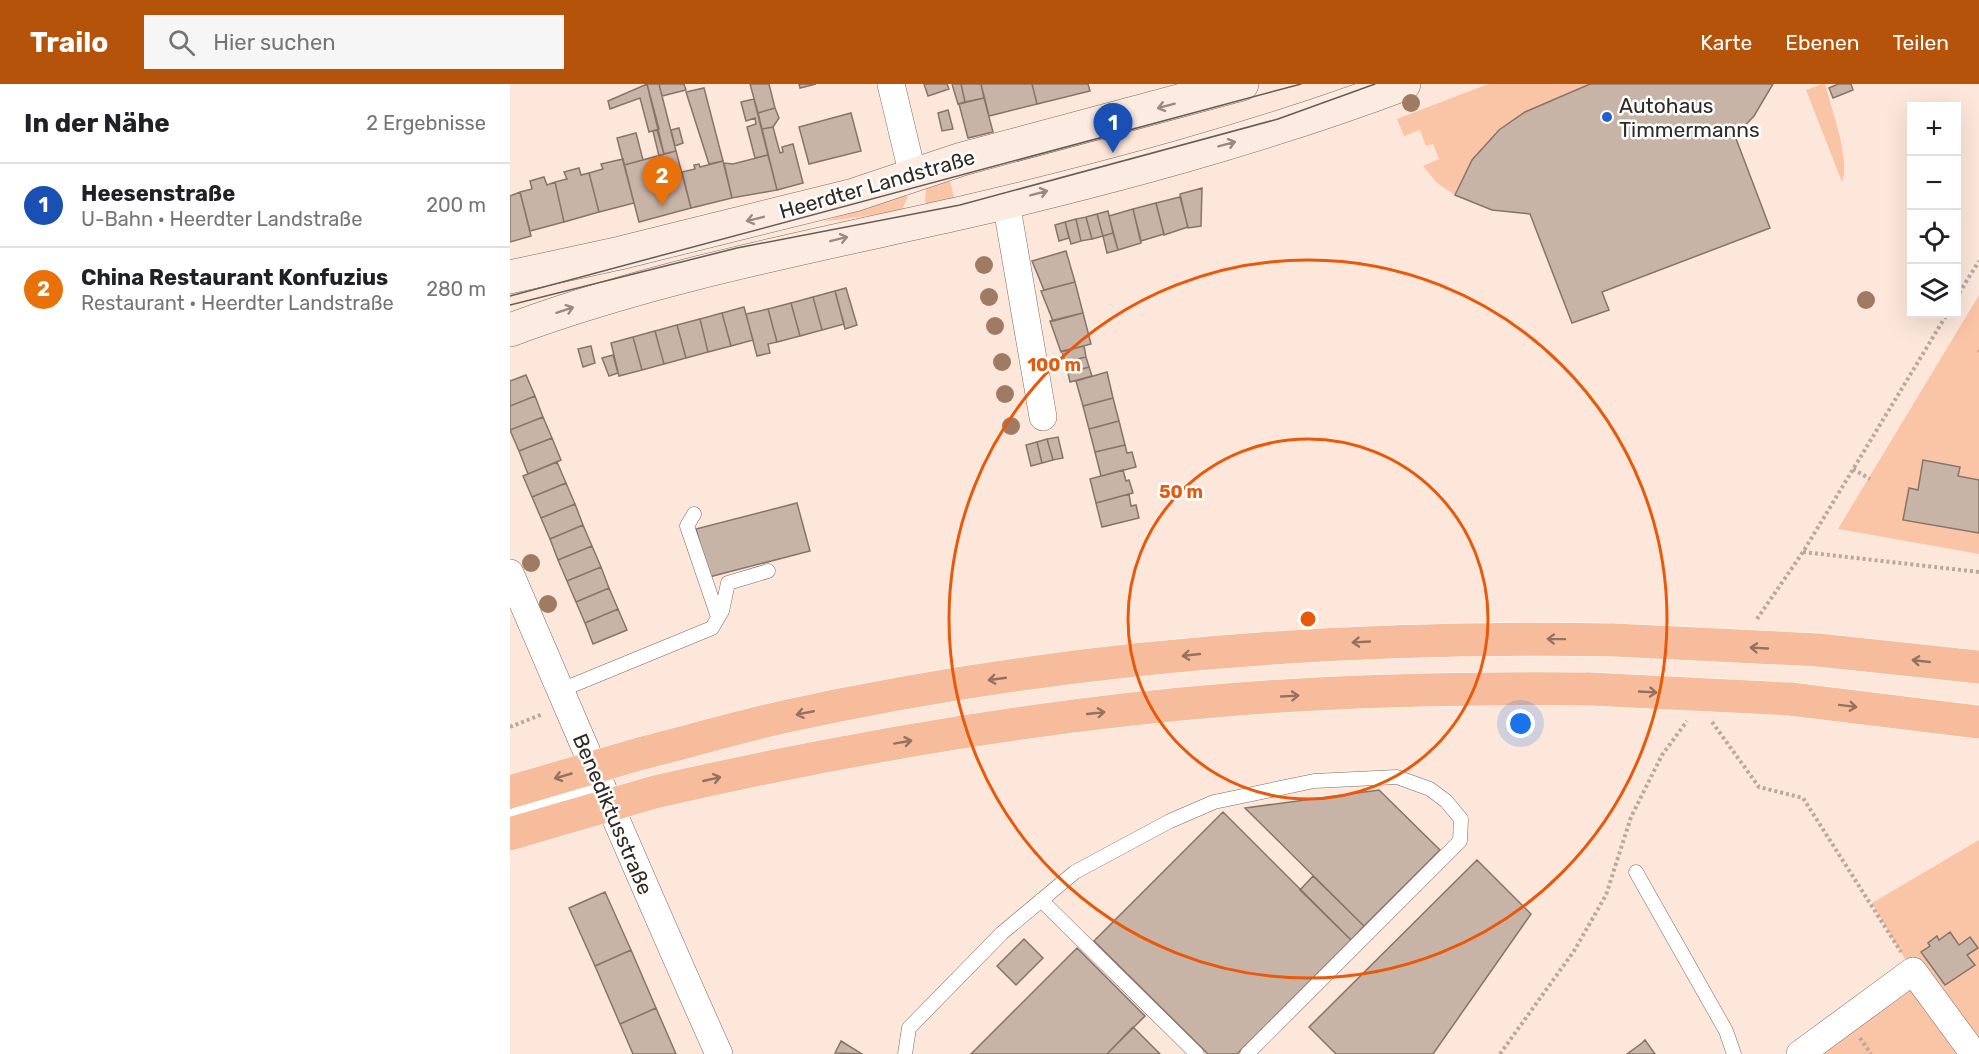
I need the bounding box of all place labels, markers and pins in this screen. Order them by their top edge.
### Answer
place label: Autohaus Timmermanns [1619,93,1760,142]
pin: 1 [1094,104,1132,153]
marker: Autohaus Timmermanns [1600,110,1614,124]
pin: 2 [642,156,682,206]
centre of rings [1298,609,1318,629]

